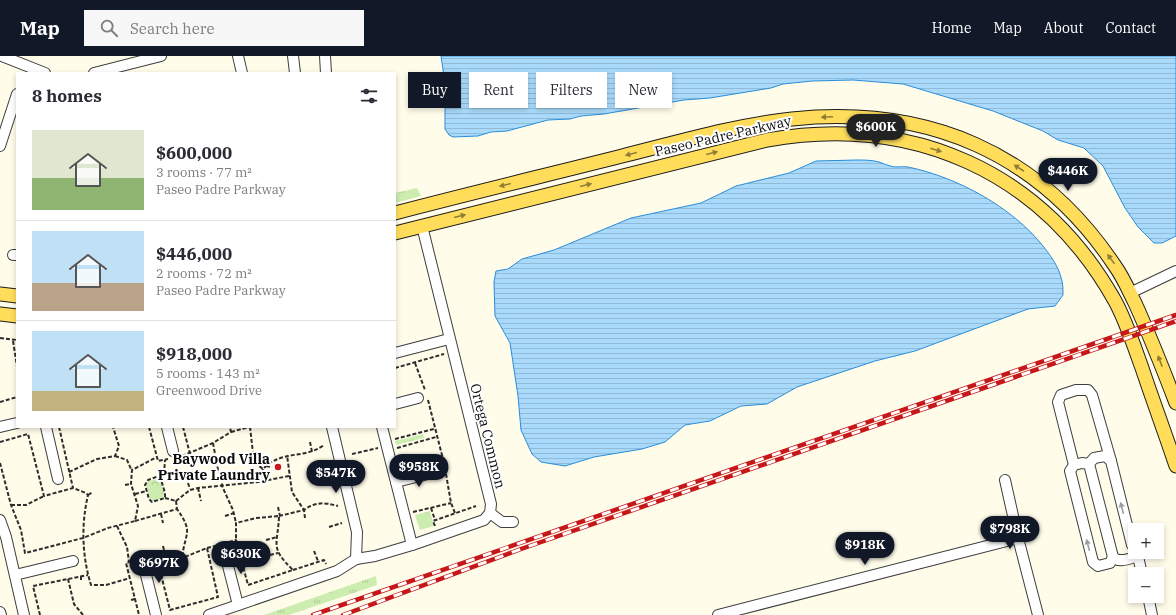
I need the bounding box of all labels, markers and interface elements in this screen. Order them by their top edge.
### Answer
search box [84,10,364,46]
text: Map [20,16,60,40]
icon: search [98,17,120,39]
text: Search here [130,19,214,38]
text: Home [932,19,971,37]
text: Map [993,19,1022,37]
text: About [1044,19,1083,37]
text: Contact [1105,19,1156,37]
chip: Buy [408,72,461,108]
chip: Rent [469,72,528,108]
chip: Filters [536,72,607,108]
chip: New [615,72,672,108]
text: 8 homes [32,85,102,107]
icon: filters [358,85,380,107]
street label: Paseo Padre Parkway [653,111,794,160]
one-way arrow [820,114,833,120]
pin: $600K [848,114,904,148]
text: $600K [855,118,897,135]
text: $600,000 [156,142,232,164]
icon: home [64,146,112,194]
one-way arrow [931,147,943,153]
one-way arrow [707,150,719,156]
one-way arrow [625,151,637,157]
pin: $446K [1040,158,1096,192]
text: $446K [1047,162,1089,179]
text: 3 rooms · 77 m² [156,164,252,181]
one-way arrow [1013,165,1025,172]
text: Paseo Padre Parkway [156,181,286,198]
one-way arrow [580,181,592,187]
one-way arrow [499,182,511,188]
one-way arrow [454,213,466,219]
text: $446,000 [156,243,232,265]
icon: home [64,247,112,295]
one-way arrow [1107,254,1115,265]
text: 2 rooms · 72 m² [156,265,252,282]
text: Paseo Padre Parkway [156,282,286,299]
text: $918,000 [156,343,232,365]
icon: home [64,347,112,395]
one-way arrow [1157,354,1163,366]
text: 5 rooms · 143 m² [156,365,260,382]
text: Greenwood Drive [156,382,262,399]
street label: Ortega Common [466,382,510,490]
place label: Baywood Villa Private Laundry [158,450,270,484]
pin: $958K [391,454,447,488]
text: $958K [398,458,440,475]
pin: $547K [308,460,364,494]
marker: Baywood Villa Private Laundry [273,462,283,472]
text: $547K [315,464,357,481]
one-way arrow [1119,501,1125,514]
pin: $798K [982,516,1038,550]
text: $798K [989,520,1031,537]
map controls [1128,523,1164,603]
button: + [1128,523,1164,559]
pin: $918K [837,532,893,566]
text: $918K [844,536,886,553]
one-way arrow [1085,538,1091,550]
pin: $630K [213,541,269,575]
text: $630K [220,545,262,562]
pin: $697K [131,550,187,584]
text: $697K [138,554,180,571]
button: − [1128,567,1164,603]

